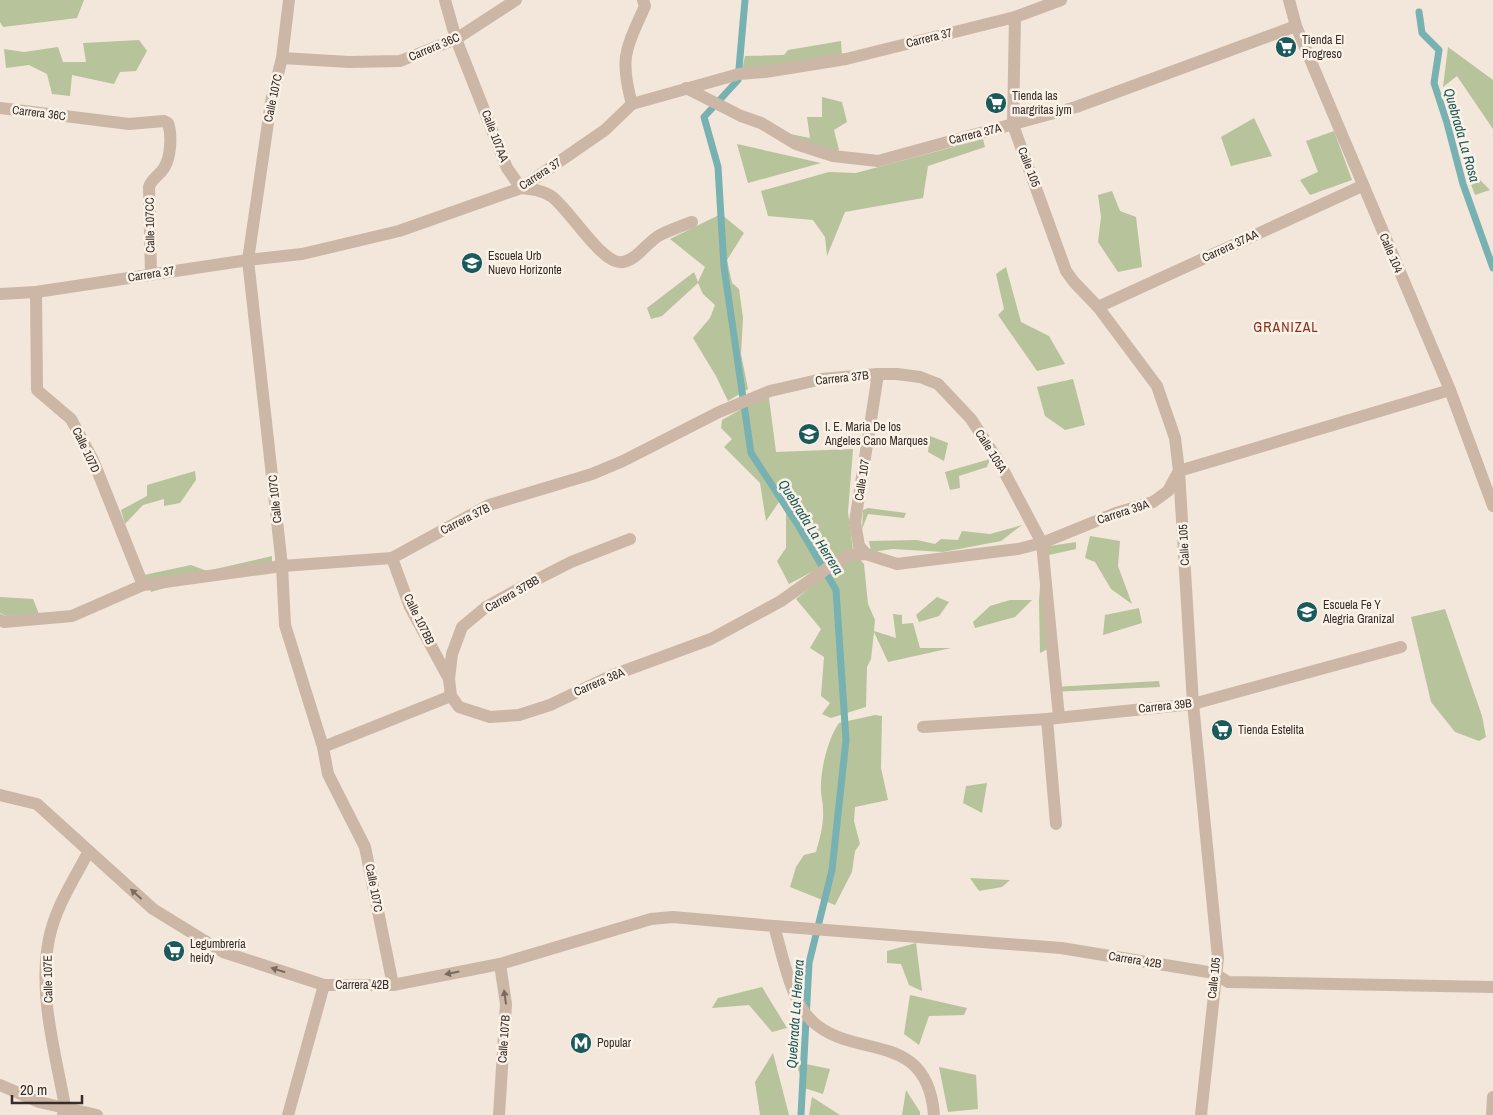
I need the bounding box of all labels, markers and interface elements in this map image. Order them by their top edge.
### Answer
street label: Carrera 37 [904,24,954,51]
street label: Carrera 36C [406,29,462,65]
place label: Tienda El Progreso [1302,32,1344,62]
supermarket icon: Tienda El Progreso [1274,35,1298,59]
street label: Calle 107C [260,73,286,123]
water label: Quebrada La Rosa [1440,86,1484,184]
place label: Tienda las margritas jym [1012,88,1072,118]
supermarket icon: Tienda las margritas jym [984,91,1008,115]
street label: Carrera 36C [11,102,67,124]
street label: Calle 107AA [478,108,512,165]
street label: Carrera 37A [947,120,1003,148]
street label: Calle 105 [1014,145,1044,190]
street label: Carrera 37 [516,154,565,194]
street label: Calle 107CC [142,197,158,253]
street label: Carrera 37AA [1199,226,1261,266]
street label: Calle 104 [1376,231,1407,276]
place label: Escuela Urb Nuevo Horizonte [488,248,562,278]
school or university icon: Escuela Urb Nuevo Horizonte [460,251,484,275]
street label: Carrera 37 [127,262,176,286]
district label: GRANIZAL [1253,318,1319,336]
street label: Carrera 37B [815,367,870,389]
place label: I. E. Maria De los Angeles Cano Marques [824,419,928,449]
school or university icon: I. E. Maria De los Angeles Cano Marques [797,422,821,446]
street label: Calle 107D [68,425,104,475]
street label: Calle 105A [971,426,1011,476]
street label: Calle 107 [851,458,873,502]
street label: Calle 107C [264,474,286,524]
water label: Quebrada La Herrera [774,476,848,578]
street label: Carrera 39A [1095,496,1151,528]
street label: Carrera 37B [437,500,493,538]
street label: Calle 105 [1175,523,1193,566]
street label: Carrera 37BB [482,572,542,616]
street label: Calle 107BB [400,591,438,647]
place label: Escuela Fe Y Alegria Granizal [1322,597,1394,627]
school or university icon: Escuela Fe Y Alegria Granizal [1295,600,1319,624]
street label: Carrera 38A [571,664,627,700]
street label: Carrera 39B [1138,695,1193,717]
supermarket icon: Tienda Estelita [1210,718,1234,742]
place label: Tienda Estelita [1238,722,1305,738]
street label: Calle 107C [362,863,386,913]
one-way arrow [130,888,142,900]
place label: Legumbrería heidy [190,936,246,966]
supermarket icon: Legumbrería heidy [162,939,186,963]
street label: Carrera 42B [1107,948,1163,972]
street label: Calle 107E [40,955,56,1003]
street label: Calle 105 [1204,956,1224,1000]
water label: Quebrada La Herrera [782,959,808,1069]
one-way arrow [270,966,285,973]
one-way arrow [444,970,460,978]
street label: Carrera 42B [335,977,389,993]
one-way arrow [501,988,509,1004]
street label: Calle 107B [494,1014,514,1064]
metro station icon: Popular [569,1031,593,1055]
place label: Popular [597,1035,632,1051]
scale bar [12,1072,82,1104]
text: 20 m [20,1079,47,1100]

